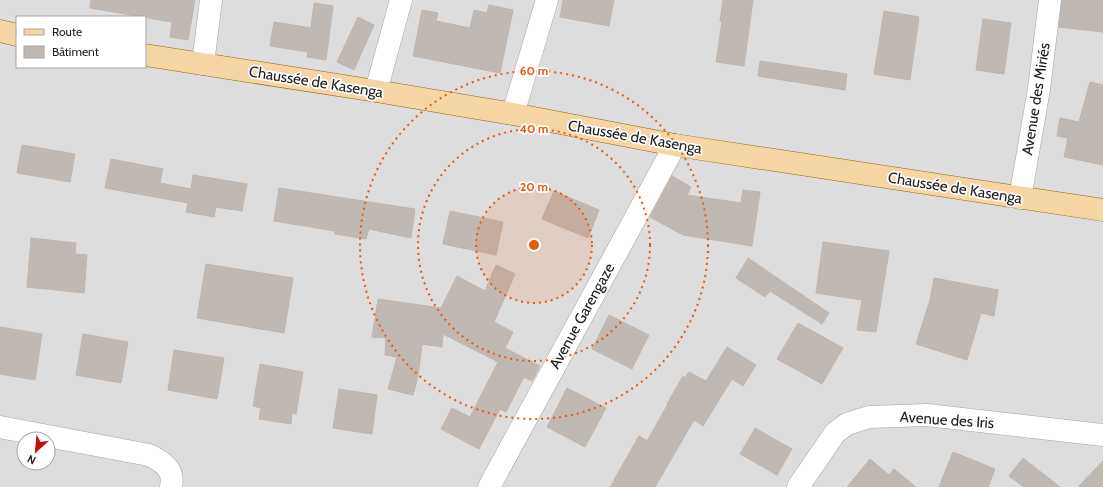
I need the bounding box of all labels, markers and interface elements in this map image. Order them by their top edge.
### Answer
legend [16,16,146,68]
text: Route [52,24,82,39]
street label: Avenue des Miriés [1018,42,1054,156]
text: Bâtiment [52,44,99,59]
street label: Chaussée de Kasenga [248,63,385,102]
text: 60 m [520,63,548,78]
street label: Chaussée de Kasenga [567,116,704,158]
text: 40 m [519,121,549,136]
street label: Chaussée de Kasenga [887,169,1024,208]
text: 20 m [520,179,548,194]
centre of rings [527,238,541,252]
street label: Avenue Garengaze [546,260,619,372]
street label: Avenue des Iris [899,408,995,432]
north arrow [16,431,56,471]
text: N [25,452,38,468]

